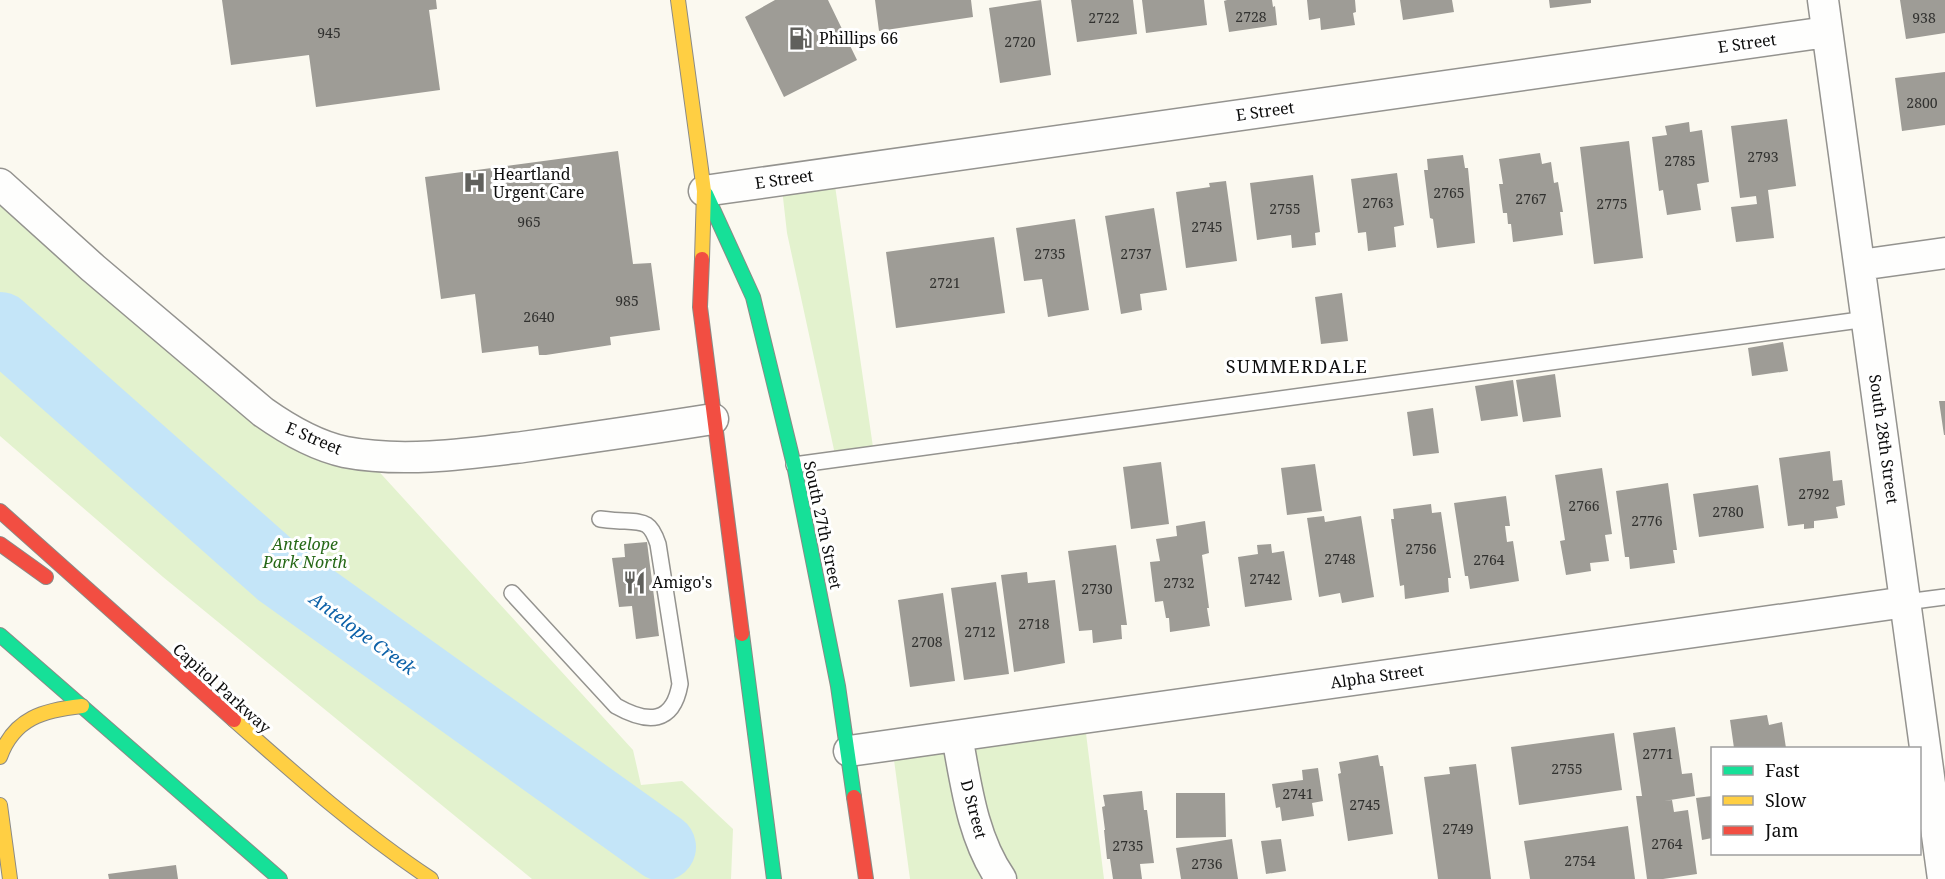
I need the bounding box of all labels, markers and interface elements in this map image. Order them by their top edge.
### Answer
house number: 2728 [1235,7,1267,26]
house number: 2722 [1088,8,1120,27]
house number: 938 [1912,8,1936,27]
house number: 945 [317,23,341,42]
fuel station icon: Phillips 66 [788,25,814,51]
place label: Phillips 66 [819,27,898,49]
street label: E Street [1716,28,1778,58]
house number: 2720 [1004,32,1036,51]
house number: 2800 [1906,93,1938,112]
street label: E Street [1234,96,1296,126]
house number: 2793 [1747,147,1779,166]
house number: 2785 [1664,151,1696,170]
place label: Heartland Urgent Care [493,163,584,203]
street label: E Street [753,164,815,194]
hospital icon: Heartland Urgent Care [462,170,488,196]
house number: 2765 [1433,183,1465,202]
house number: 2767 [1515,189,1547,208]
house number: 2763 [1362,193,1394,212]
house number: 2775 [1596,194,1628,213]
house number: 2755 [1269,199,1301,218]
house number: 965 [517,212,541,231]
house number: 2745 [1191,217,1223,236]
house number: 2735 [1034,244,1066,263]
house number: 2737 [1120,244,1152,263]
house number: 2721 [929,273,961,292]
house number: 985 [615,291,639,310]
house number: 2640 [523,307,555,326]
district label: SUMMERDALE [1226,354,1368,378]
street label: South 28th Street [1864,373,1904,506]
street label: E Street [283,416,346,460]
street label: South 27th Street [799,459,847,591]
house number: 2792 [1798,484,1830,503]
house number: 2766 [1568,496,1600,515]
house number: 2780 [1712,502,1744,521]
house number: 2776 [1631,511,1663,530]
park label: Antelope Park North [262,533,348,573]
house number: 2756 [1405,539,1437,558]
house number: 2748 [1324,549,1356,568]
house number: 2764 [1473,550,1505,569]
restaurant icon: Amigo's [621,569,647,595]
house number: 2742 [1249,569,1281,588]
place label: Amigo's [652,571,712,593]
house number: 2732 [1163,573,1195,592]
house number: 2730 [1081,579,1113,598]
water label: Antelope Creek [303,585,422,680]
house number: 2718 [1018,614,1050,633]
house number: 2712 [964,622,996,641]
house number: 2708 [911,632,943,651]
street label: Capitol Parkway [168,638,276,739]
street label: Alpha Street [1329,659,1425,693]
house number: 2771 [1642,744,1674,763]
legend [1711,747,1921,855]
text: Fast [1765,758,1800,782]
house number: 2755 [1551,759,1583,778]
street label: D Street [956,777,993,841]
house number: 2741 [1282,784,1314,803]
text: Slow [1765,788,1807,812]
house number: 2745 [1349,795,1381,814]
text: Jam [1764,818,1799,842]
house number: 2749 [1442,819,1474,838]
house number: 2764 [1651,834,1683,853]
house number: 2735 [1112,836,1144,855]
house number: 2754 [1564,851,1596,870]
house number: 2736 [1191,854,1223,873]

